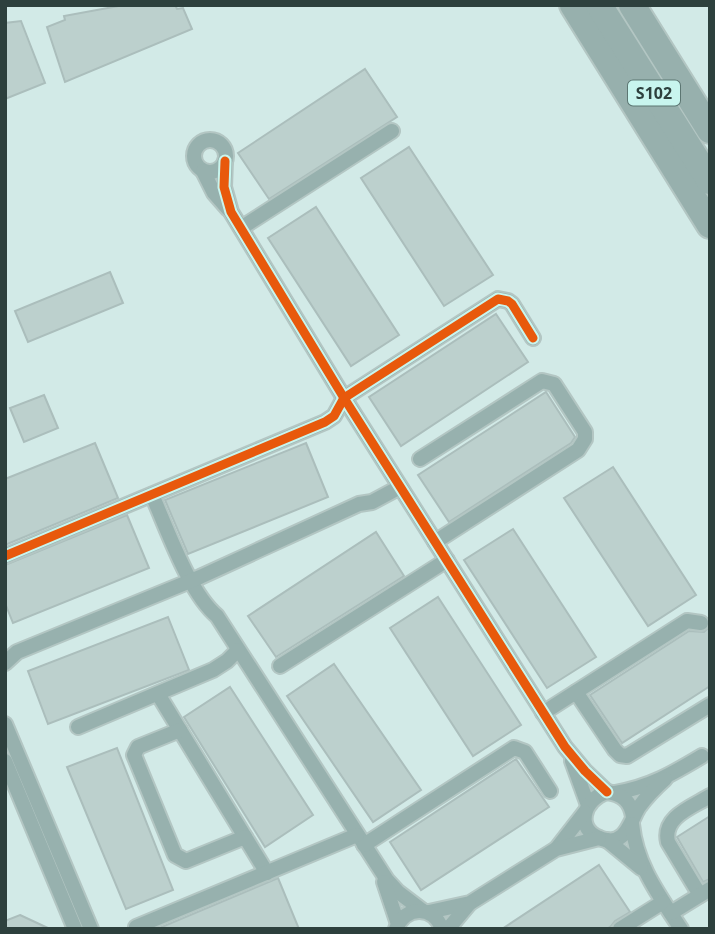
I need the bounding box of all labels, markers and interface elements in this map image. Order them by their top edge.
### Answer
road number: S102 [628,80,680,106]

